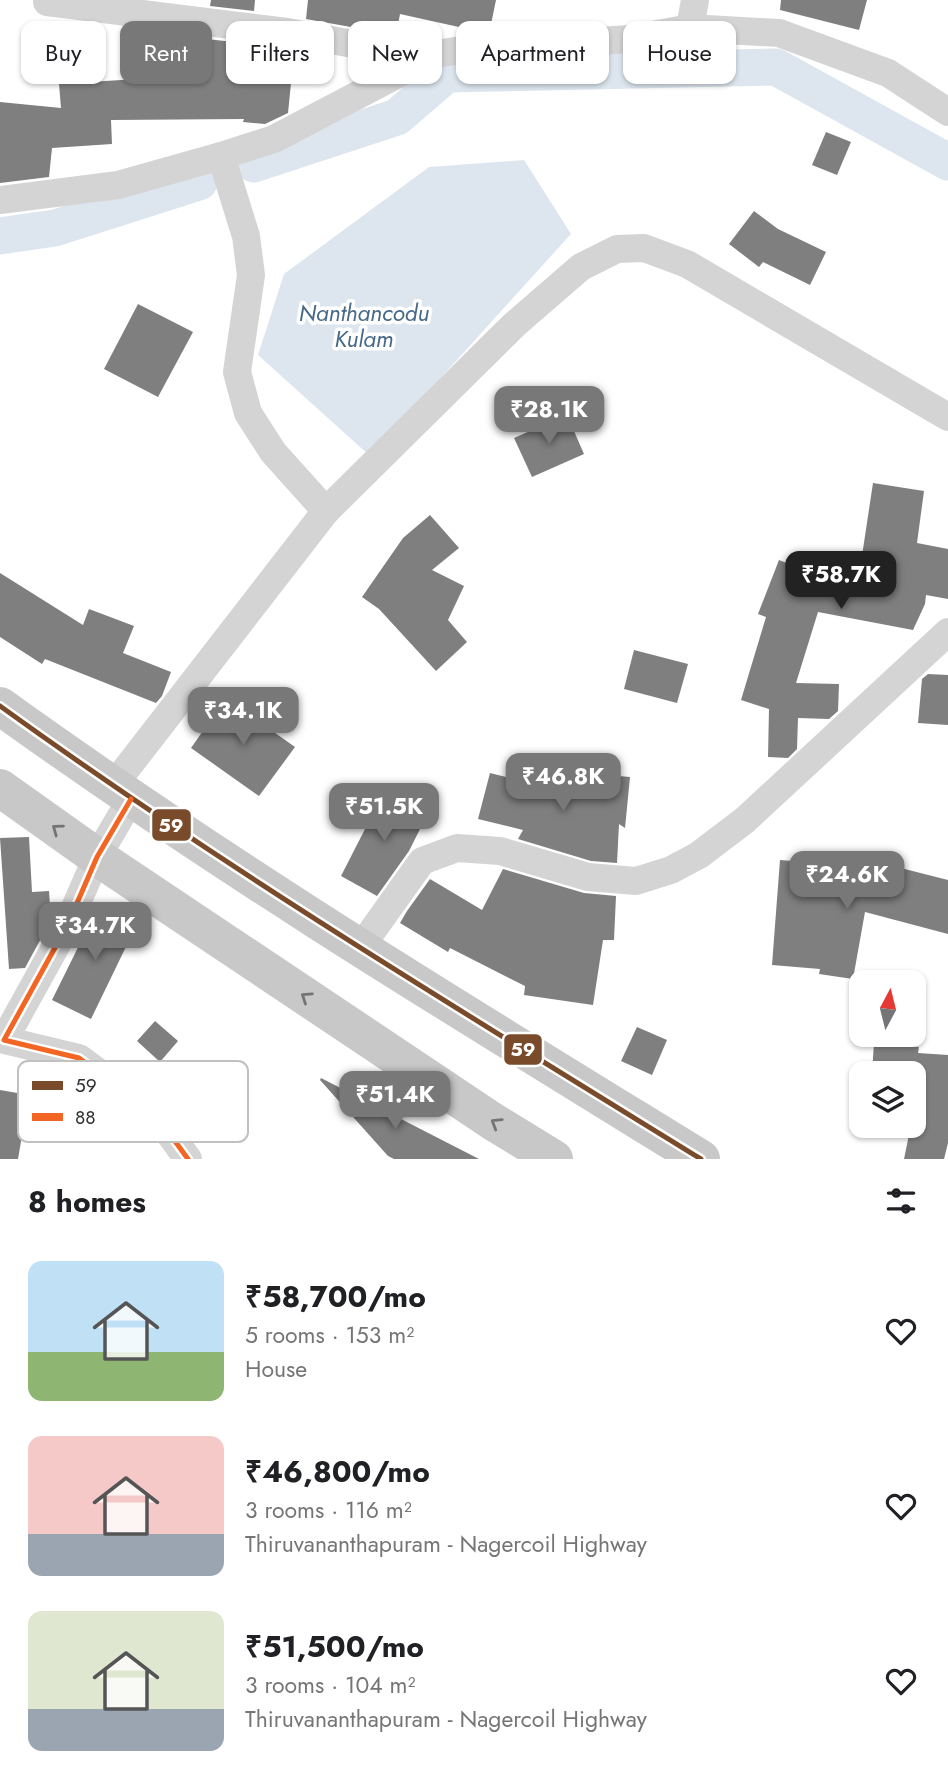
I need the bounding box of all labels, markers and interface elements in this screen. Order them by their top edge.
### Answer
chip: Buy [21,21,106,84]
chip: Rent [120,21,212,84]
chip: Filters [226,21,334,84]
chip: New [348,21,442,84]
chip: Apartment [456,21,609,84]
chip: House [623,21,736,84]
water label: Nanthancodu Kulam [299,296,430,356]
pin: ₹28.1K [492,386,606,446]
text: ₹28.1K [510,392,588,426]
pin: ₹58.7K [784,552,898,611]
text: ₹58.7K [801,557,881,591]
pin: ₹34.1K [186,688,300,747]
text: ₹34.1K [204,693,282,727]
pin: ₹46.8K [506,754,620,813]
text: ₹46.8K [522,759,604,793]
pin: ₹51.5K [327,784,441,843]
text: ₹51.5K [345,789,423,823]
line badge: 59 [151,808,192,842]
text: 59 [159,812,183,839]
one-way arrow [52,825,65,837]
pin: ₹24.6K [790,852,904,911]
text: ₹24.6K [805,857,889,891]
pin: ₹34.7K [38,902,152,962]
text: ₹34.7K [55,908,135,942]
north arrow [849,970,926,1046]
map controls [849,970,926,1138]
one-way arrow [301,993,314,1006]
line badge: 59 [503,1033,543,1066]
text: 59 [511,1036,535,1063]
legend [18,1061,248,1142]
button: layers [849,1061,926,1138]
text: 59 [75,1072,97,1099]
pin: ₹51.4K [338,1072,452,1131]
text: ₹51.4K [355,1077,435,1111]
text: 88 [75,1104,96,1131]
one-way arrow [490,1119,503,1132]
text: 8 homes [28,1180,146,1223]
icon: filters [882,1182,920,1220]
text: ₹58,700/mo [245,1275,426,1318]
icon: home [84,1289,168,1373]
icon: heart [882,1312,920,1350]
text: 5 rooms · 153 m² [245,1318,414,1352]
text: House [245,1352,307,1386]
text: ₹46,800/mo [245,1450,430,1493]
icon: home [84,1464,168,1548]
icon: heart [882,1487,920,1525]
text: 3 rooms · 116 m² [245,1493,412,1527]
text: Thiruvananthapuram - Nagercoil Highway [245,1527,647,1561]
text: ₹51,500/mo [245,1625,424,1668]
icon: home [84,1639,168,1723]
icon: heart [882,1662,920,1700]
text: 3 rooms · 104 m² [245,1668,415,1702]
text: Thiruvananthapuram - Nagercoil Highway [245,1702,647,1736]

